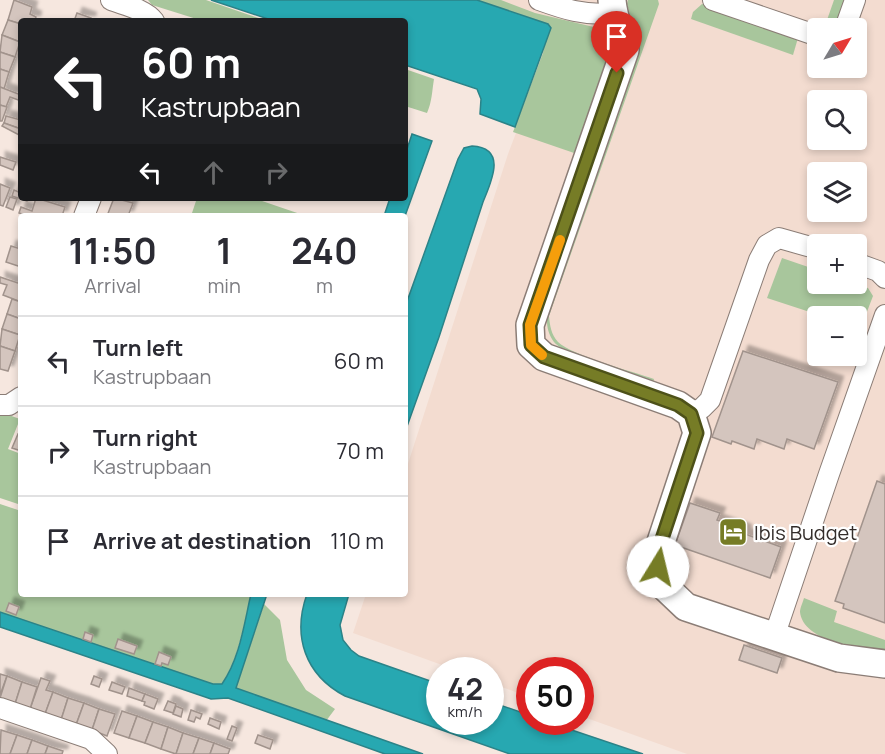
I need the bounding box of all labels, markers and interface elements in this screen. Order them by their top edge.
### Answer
pin [591,11,642,73]
north arrow [807,18,867,78]
map controls [807,18,867,366]
icon: arrive [600,20,633,53]
text: 60 m [141,33,241,91]
icon: left [42,42,120,120]
text: Kastrupbaan [141,88,301,125]
button: search [807,90,867,150]
icon: left [134,156,167,189]
icon: ahead [197,156,230,189]
icon: right [260,156,293,189]
button: layers [807,162,867,222]
text: 11:50 [68,226,157,275]
text: 1 [216,226,232,275]
text: 240 [291,226,358,275]
button: + [807,234,867,294]
text: Arrival [84,272,141,299]
text: min [207,272,241,299]
text: m [316,272,333,299]
button: − [807,306,867,366]
text: Turn left [93,333,183,363]
icon: left [42,345,75,378]
text: 60 m [334,346,384,376]
text: Kastrupbaan [93,363,211,390]
text: Turn right [93,423,198,453]
icon: right [42,435,75,468]
text: 70 m [336,436,384,466]
text: Kastrupbaan [93,453,211,480]
hotel icon: Ibis Budget [717,516,749,548]
place label: Ibis Budget [754,519,857,546]
icon: arrive [42,525,75,558]
text: Arrive at destination [93,526,311,556]
text: 110 m [330,526,384,556]
position arrow [626,535,690,599]
speed limit sign: 50 [516,657,594,735]
text: 42 [447,668,483,709]
text: km/h [448,701,482,722]

